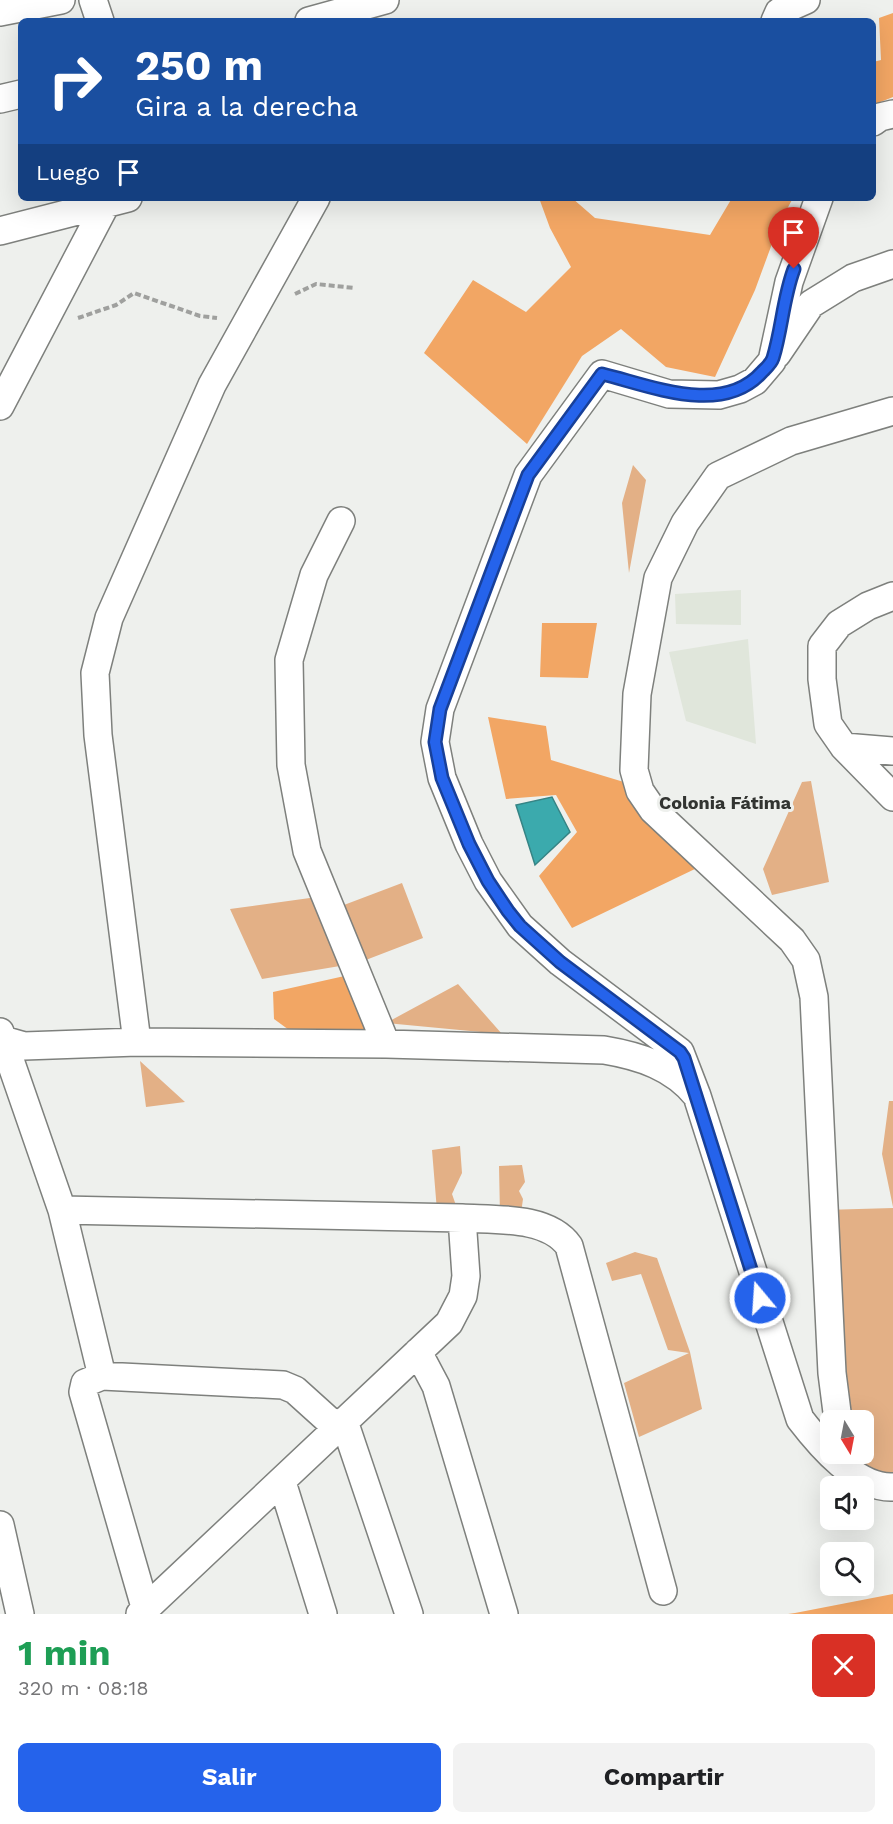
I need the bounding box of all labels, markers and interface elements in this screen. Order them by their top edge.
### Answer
text: 250 m [135,41,263,90]
icon: right [36,42,114,120]
text: Gira a la derecha [135,91,358,123]
icon: arrive [112,156,145,189]
text: Luego [36,160,100,185]
pin [768,207,819,269]
icon: arrive [777,216,810,249]
district label: Colonia Fátima [659,792,792,813]
position arrow [728,1266,792,1330]
north arrow [820,1410,874,1464]
map controls [820,1410,874,1596]
button: sound [820,1476,874,1530]
button: search [820,1542,874,1596]
text: 1 min [18,1632,110,1674]
button: close [812,1634,875,1697]
text: 320 m · 08:18 [18,1676,149,1700]
button: Salir [18,1743,441,1812]
button: Compartir [453,1743,875,1812]

